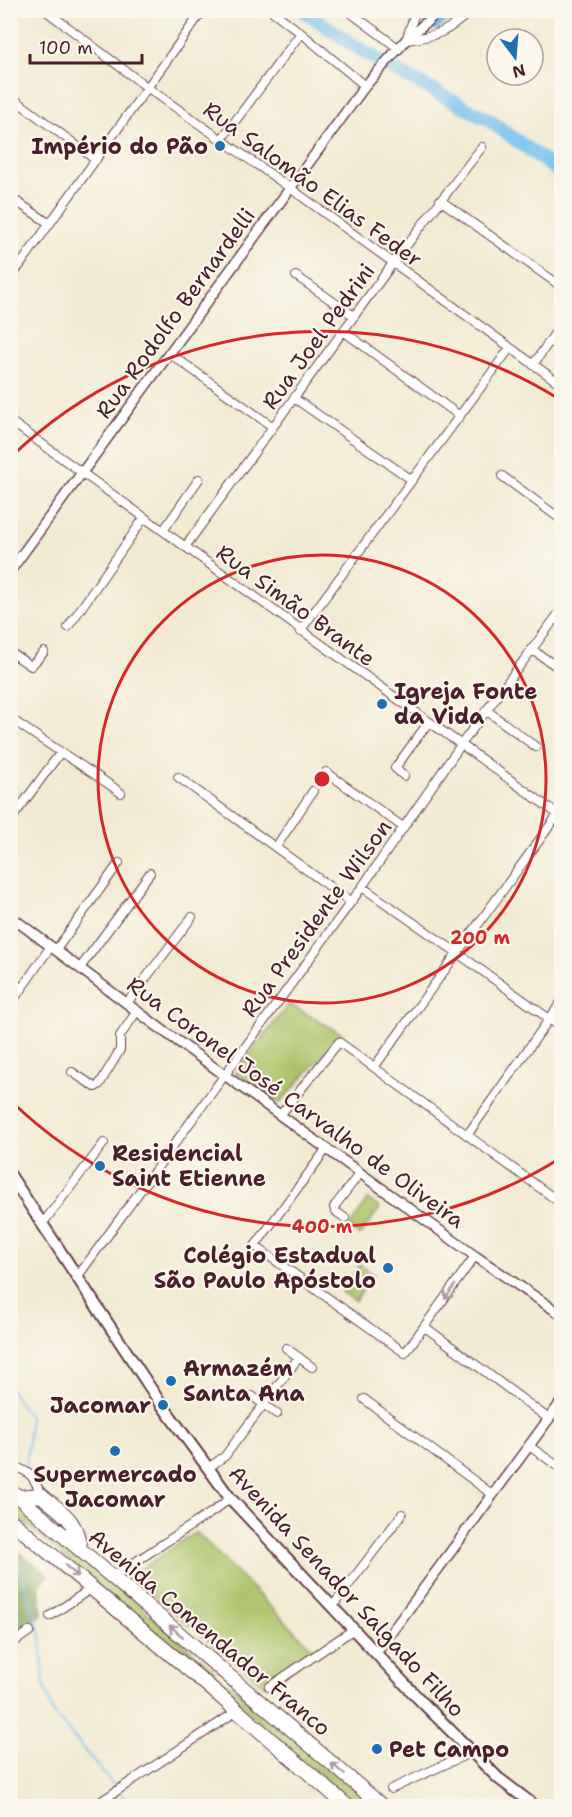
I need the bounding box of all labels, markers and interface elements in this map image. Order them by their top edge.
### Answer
scale bar [30,27,142,65]
north arrow [485,27,545,87]
text: 100 m [39,36,93,60]
text: N [510,59,528,83]
street label: Rua Salomão Elias Feder [197,95,428,274]
place label: Império do Pão [31,132,208,161]
marker: Império do Pão [213,139,227,153]
street label: Rua Rodolfo Bernardelli [89,202,262,424]
street label: Rua Joel Pedrini [256,257,381,415]
street label: Rua Simão Brante [210,538,381,673]
place label: Igreja Fonte da Vida [394,677,537,731]
marker: Igreja Fonte da Vida [375,697,389,711]
centre of rings [312,769,332,789]
street label: Rua Presidente Wilson [235,814,398,1023]
text: 200 m [450,926,511,950]
street label: Rua Coronel José Carvalho de Oliveira [121,970,470,1235]
place label: Residencial Saint Etienne [112,1139,266,1193]
marker: Residencial Saint Etienne [93,1159,107,1173]
text: 400 m [292,1215,353,1239]
place label: Colégio Estadual São Paulo Apóstolo [154,1241,376,1295]
marker: Colégio Estadual São Paulo Apóstolo [381,1261,395,1275]
one-way arrow [444,1283,456,1299]
place label: Armazém Santa Ana [183,1354,304,1408]
marker: Armazém Santa Ana [164,1374,178,1388]
place label: Jacomar [50,1391,151,1420]
marker: Jacomar [156,1398,170,1412]
marker: Supermercado Jacomar [108,1444,122,1458]
street label: Avenida Senador Salgado Filho [222,1459,471,1723]
place label: Supermercado Jacomar [33,1460,197,1514]
street label: Avenida Comendador Franco [82,1522,337,1742]
one-way arrow [64,1565,80,1578]
one-way arrow [169,1624,184,1638]
place label: Pet Campo [389,1735,509,1764]
marker: Pet Campo [370,1742,384,1756]
one-way arrow [330,1762,346,1775]

